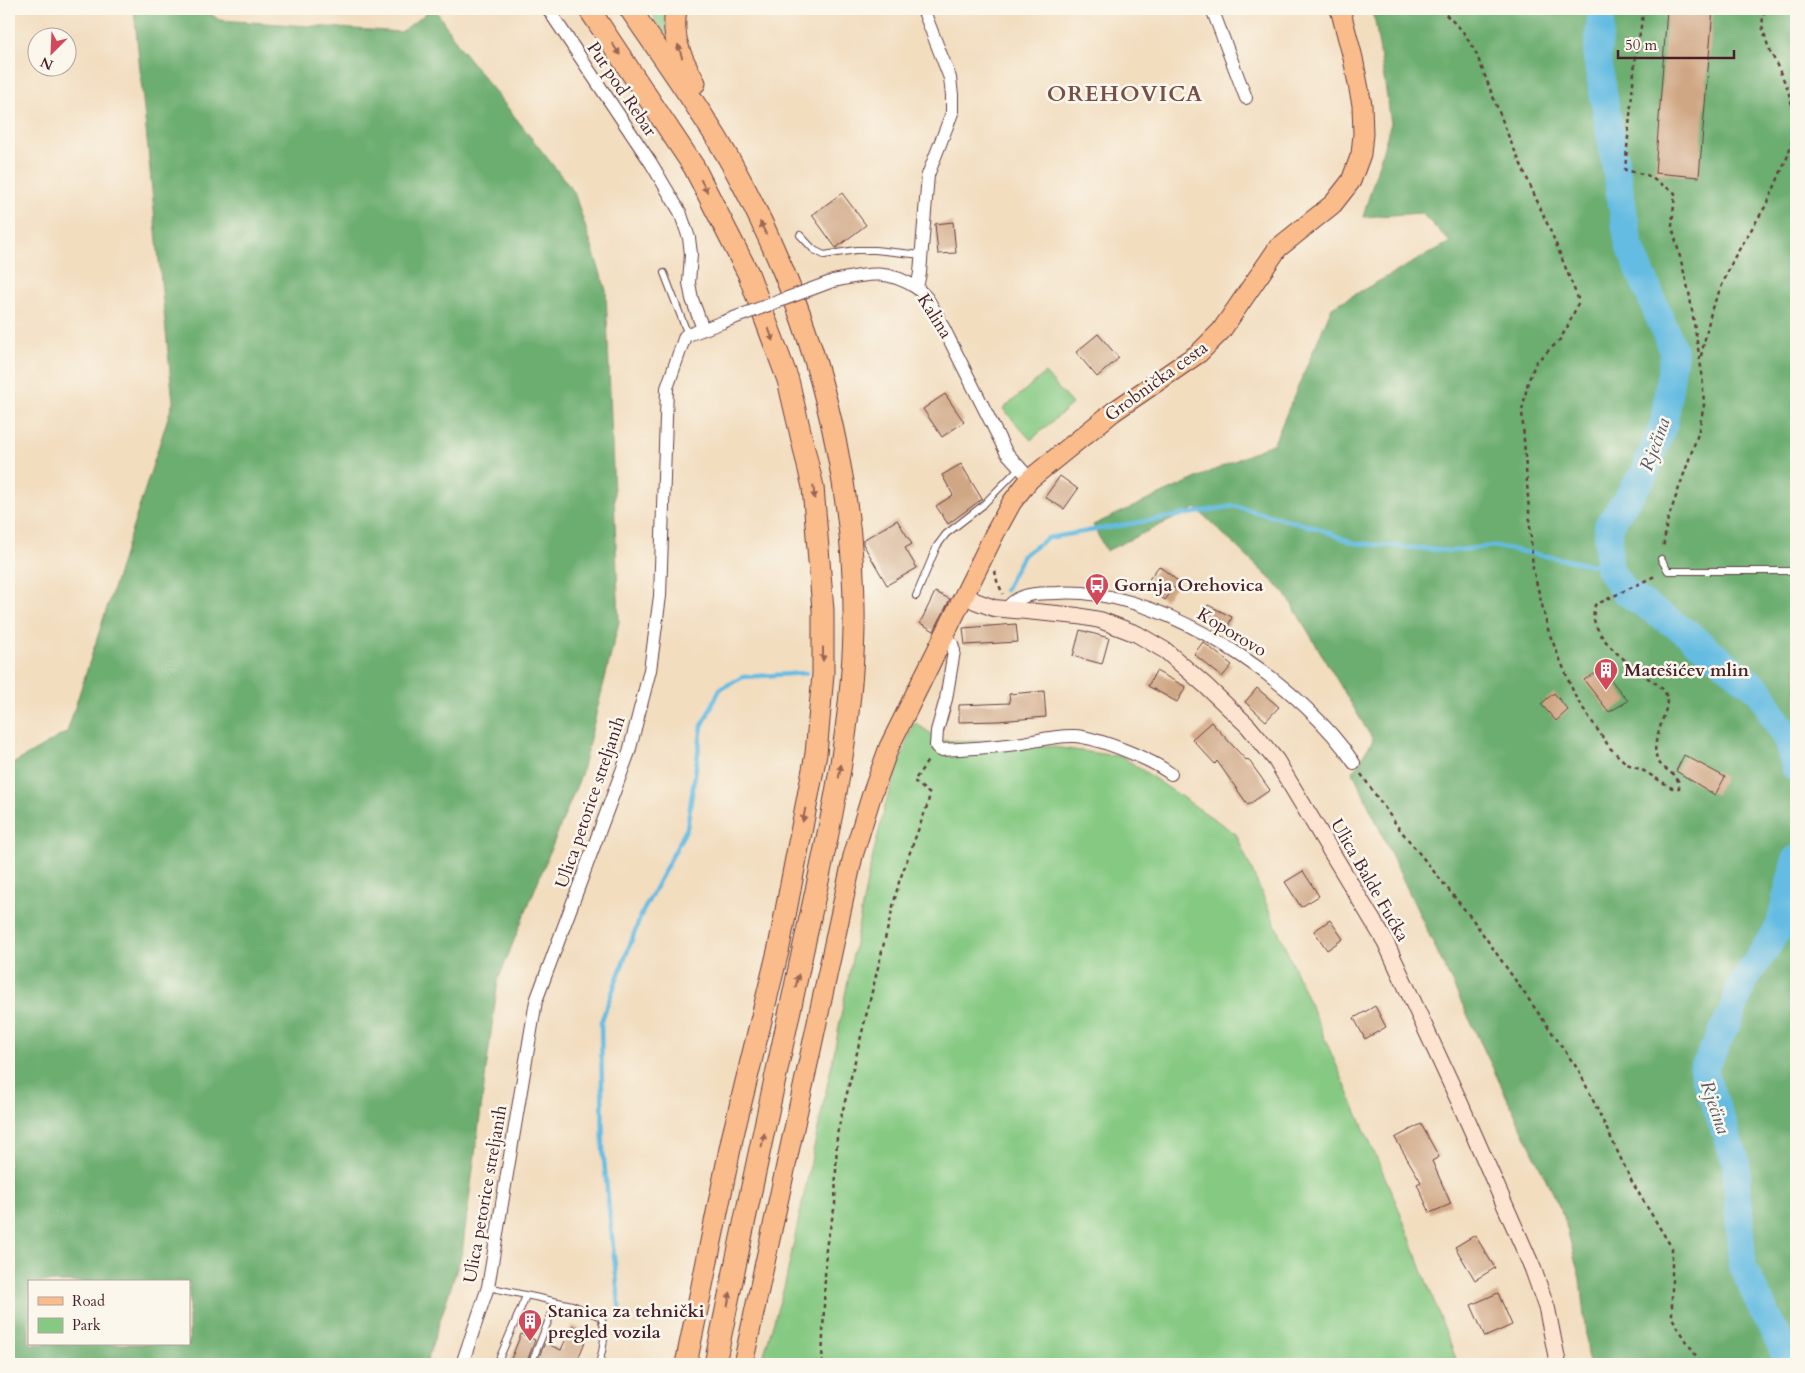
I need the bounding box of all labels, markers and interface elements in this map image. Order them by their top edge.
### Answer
north arrow [28,28,78,78]
scale bar [1618,28,1734,60]
text: 50 m [1625,35,1657,55]
street label: Put pod Rebar [581,37,663,142]
one-way arrow [611,43,621,56]
one-way arrow [675,43,683,58]
text: N [37,52,56,75]
district label: OREHOVICA [1047,79,1203,109]
one-way arrow [700,179,708,193]
one-way arrow [759,221,767,235]
street label: Kalina [911,289,958,344]
one-way arrow [768,328,775,343]
street label: Grobnička cesta [1100,335,1213,427]
water label: Rječina [1633,414,1677,475]
one-way arrow [810,484,818,500]
bus stop icon: Gornja Orehovica [1084,572,1110,606]
place label: Gornja Orehovica [1114,573,1263,598]
street label: Koporovo [1192,602,1272,663]
one-way arrow [819,646,827,662]
building icon: Matešićev mlin [1593,657,1619,691]
place label: Matešićev mlin [1624,658,1749,683]
street label: Ulica petorice streljanih [549,713,632,891]
one-way arrow [836,762,844,778]
one-way arrow [800,808,808,824]
street label: Ulica Balde Fućka [1324,814,1415,946]
one-way arrow [793,973,801,989]
water label: Rječina [1694,1077,1736,1138]
street label: Ulica petorice streljanih [458,1103,513,1285]
one-way arrow [759,1132,767,1148]
legend [28,1280,190,1346]
text: Road [72,1291,105,1311]
one-way arrow [725,1291,733,1307]
place label: Stanica za tehnički pregled vozila [548,1299,705,1345]
building icon: Stanica za tehnički pregled vozila [517,1308,543,1342]
text: Park [72,1315,101,1335]

